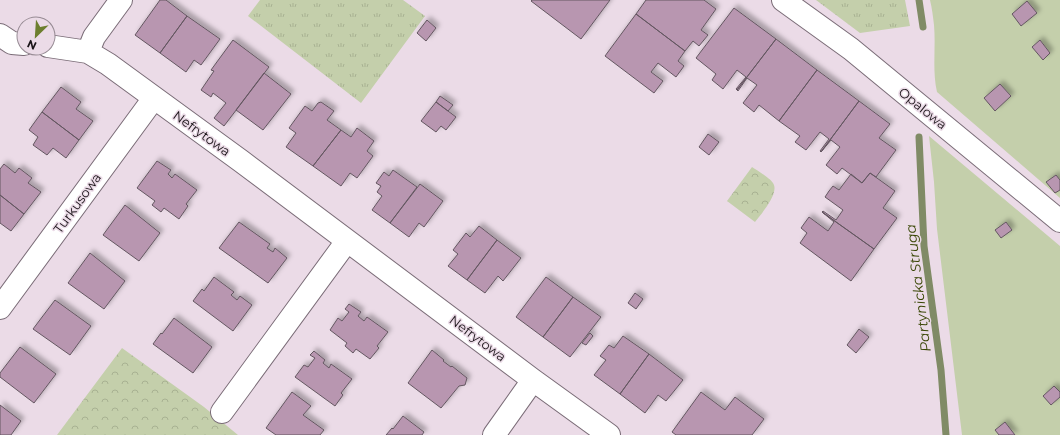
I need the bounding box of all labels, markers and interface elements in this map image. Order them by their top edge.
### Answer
north arrow [16,16,56,56]
text: N [25,37,39,53]
street label: Opalowa [896,84,950,132]
street label: Nefrytowa [170,107,234,159]
street label: Turkusowa [50,170,104,236]
water label: Partynicka Struga [901,223,935,353]
street label: Nefrytowa [446,311,510,365]

